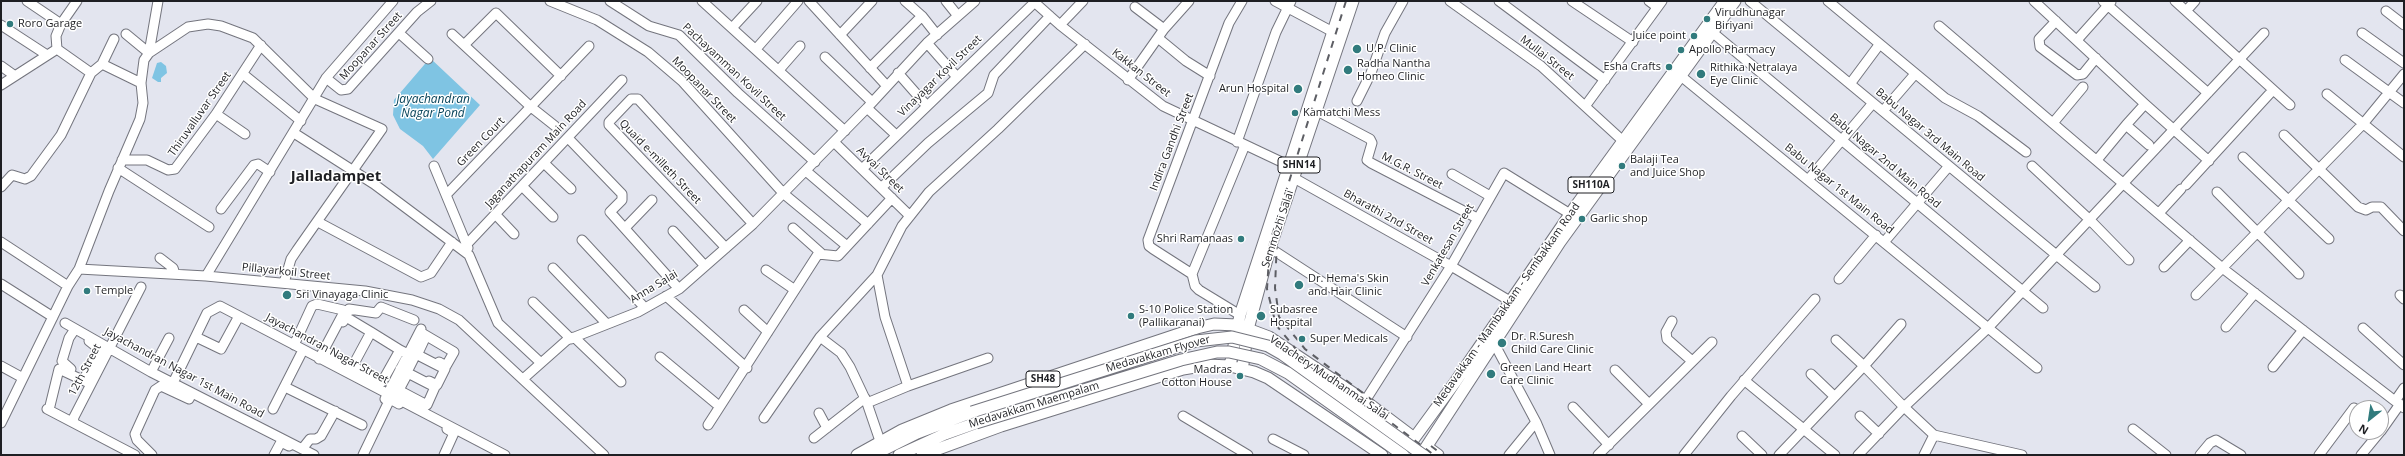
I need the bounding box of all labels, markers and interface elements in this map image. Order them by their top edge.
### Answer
place label: Virudhunagar Biriyani [1715,6,1785,32]
street label: Moopanar Street [337,9,405,83]
marker: Virudhunagar Biriyani [1702,14,1712,24]
place label: Roro Garage [18,17,82,31]
marker: Roro Garage [5,19,15,29]
street label: Pachayamman Kovil Street [680,21,788,123]
place label: Juice point [1632,29,1686,43]
marker: Juice point [1689,31,1699,41]
street label: Vinayagar Kovil Street [895,33,985,119]
street label: Mullai Street [1517,33,1577,83]
place label: U.P. Clinic [1366,42,1417,56]
marker: U.P. Clinic [1351,43,1363,55]
place label: Apollo Pharmacy [1689,43,1775,57]
marker: Apollo Pharmacy [1676,45,1686,55]
street label: Kakkan Street [1109,46,1173,100]
street label: Moopanar Street [669,54,739,126]
place label: Radha Nantha Homeo Clinic [1357,57,1430,83]
place label: Esha Crafts [1604,60,1661,74]
place label: Rithika Netralaya Eye Clinic [1710,61,1797,87]
marker: Esha Crafts [1664,62,1674,72]
marker: Radha Nantha Homeo Clinic [1342,64,1354,76]
marker: Rithika Netralaya Eye Clinic [1695,68,1707,80]
street label: Thiruvalluvar Street [166,69,234,159]
place label: Arun Hospital [1219,82,1289,96]
marker: Arun Hospital [1292,83,1304,95]
street label: Babu Nagar 3rd Main Road [1873,85,1987,185]
street label: Indira Gandhi Street [1147,91,1197,193]
water label: Jayachandran Nagar Pond [396,93,470,121]
street label: Jaganathapuram Main Road [483,97,589,211]
place label: Kamatchi Mess [1303,106,1380,120]
marker: Kamatchi Mess [1290,108,1300,118]
street label: Babu Nagar 2nd Main Road [1827,111,1943,211]
street label: Green Court [454,115,508,169]
street label: Quaid e-milleth Street [616,117,704,207]
street label: Babu Nagar 1st Main Road [1782,141,1896,237]
street label: Avvai Street [854,144,906,196]
street label: M.G.R. Street [1379,150,1445,192]
place label: Balaji Tea and Juice Shop [1630,153,1705,179]
road number: SHN14 [1278,157,1320,173]
marker: Balaji Tea and Juice Shop [1617,161,1627,171]
district label: Jalladampet [291,168,381,186]
road number: SH110A [1568,177,1614,193]
street label: Bharathi 2nd Street [1341,187,1435,247]
street label: Semmozhi Salai [1259,189,1297,269]
street label: Medavakkam - Mambakkam - Sembakkam Road [1431,200,1583,410]
street label: Venkatesan Street [1419,201,1477,289]
place label: Garlic shop [1590,212,1648,226]
marker: Garlic shop [1577,214,1587,224]
place label: Shri Ramanaas [1157,232,1233,246]
marker: Shri Ramanaas [1236,234,1246,244]
street label: Pillayarkoil Street [241,261,331,283]
street label: Anna Salai [628,268,680,306]
place label: Dr. Hema's Skin and Hair Clinic [1308,272,1389,298]
marker: Dr. Hema's Skin and Hair Clinic [1293,279,1305,291]
place label: Temple [95,284,133,298]
marker: Temple [82,286,92,296]
place label: Sri Vinayaga Clinic [296,288,388,302]
marker: Sri Vinayaga Clinic [281,289,293,301]
place label: S-10 Police Station (Pallikaranai) [1139,303,1233,329]
place label: Subasree Hospital [1270,303,1318,329]
marker: Subasree Hospital [1255,310,1267,322]
street label: Jayachandran Nagar Street [263,311,391,387]
marker: S-10 Police Station (Pallikaranai) [1126,311,1136,321]
street label: Jayachandran Nagar 1st Main Road [102,325,266,421]
place label: Dr. R.Suresh Child Care Clinic [1511,330,1594,356]
place label: Super Medicals [1310,332,1388,346]
street label: Medavakkam Flyover [1104,333,1212,375]
street label: Velachery Mudhanmai Salai [1267,333,1391,423]
marker: Super Medicals [1297,334,1307,344]
marker: Dr. R.Suresh Child Care Clinic [1496,337,1508,349]
street label: 12th Street [66,342,104,398]
place label: Green Land Heart Care Clinic [1500,361,1591,387]
place label: Madras Cotton House [1161,363,1232,389]
marker: Green Land Heart Care Clinic [1485,368,1497,380]
road number: SH48 [1026,371,1060,387]
marker: Madras Cotton House [1235,371,1245,381]
street label: Medavakkam Maempalam [967,379,1101,431]
north arrow [2349,400,2389,440]
text: N [2356,421,2371,439]

